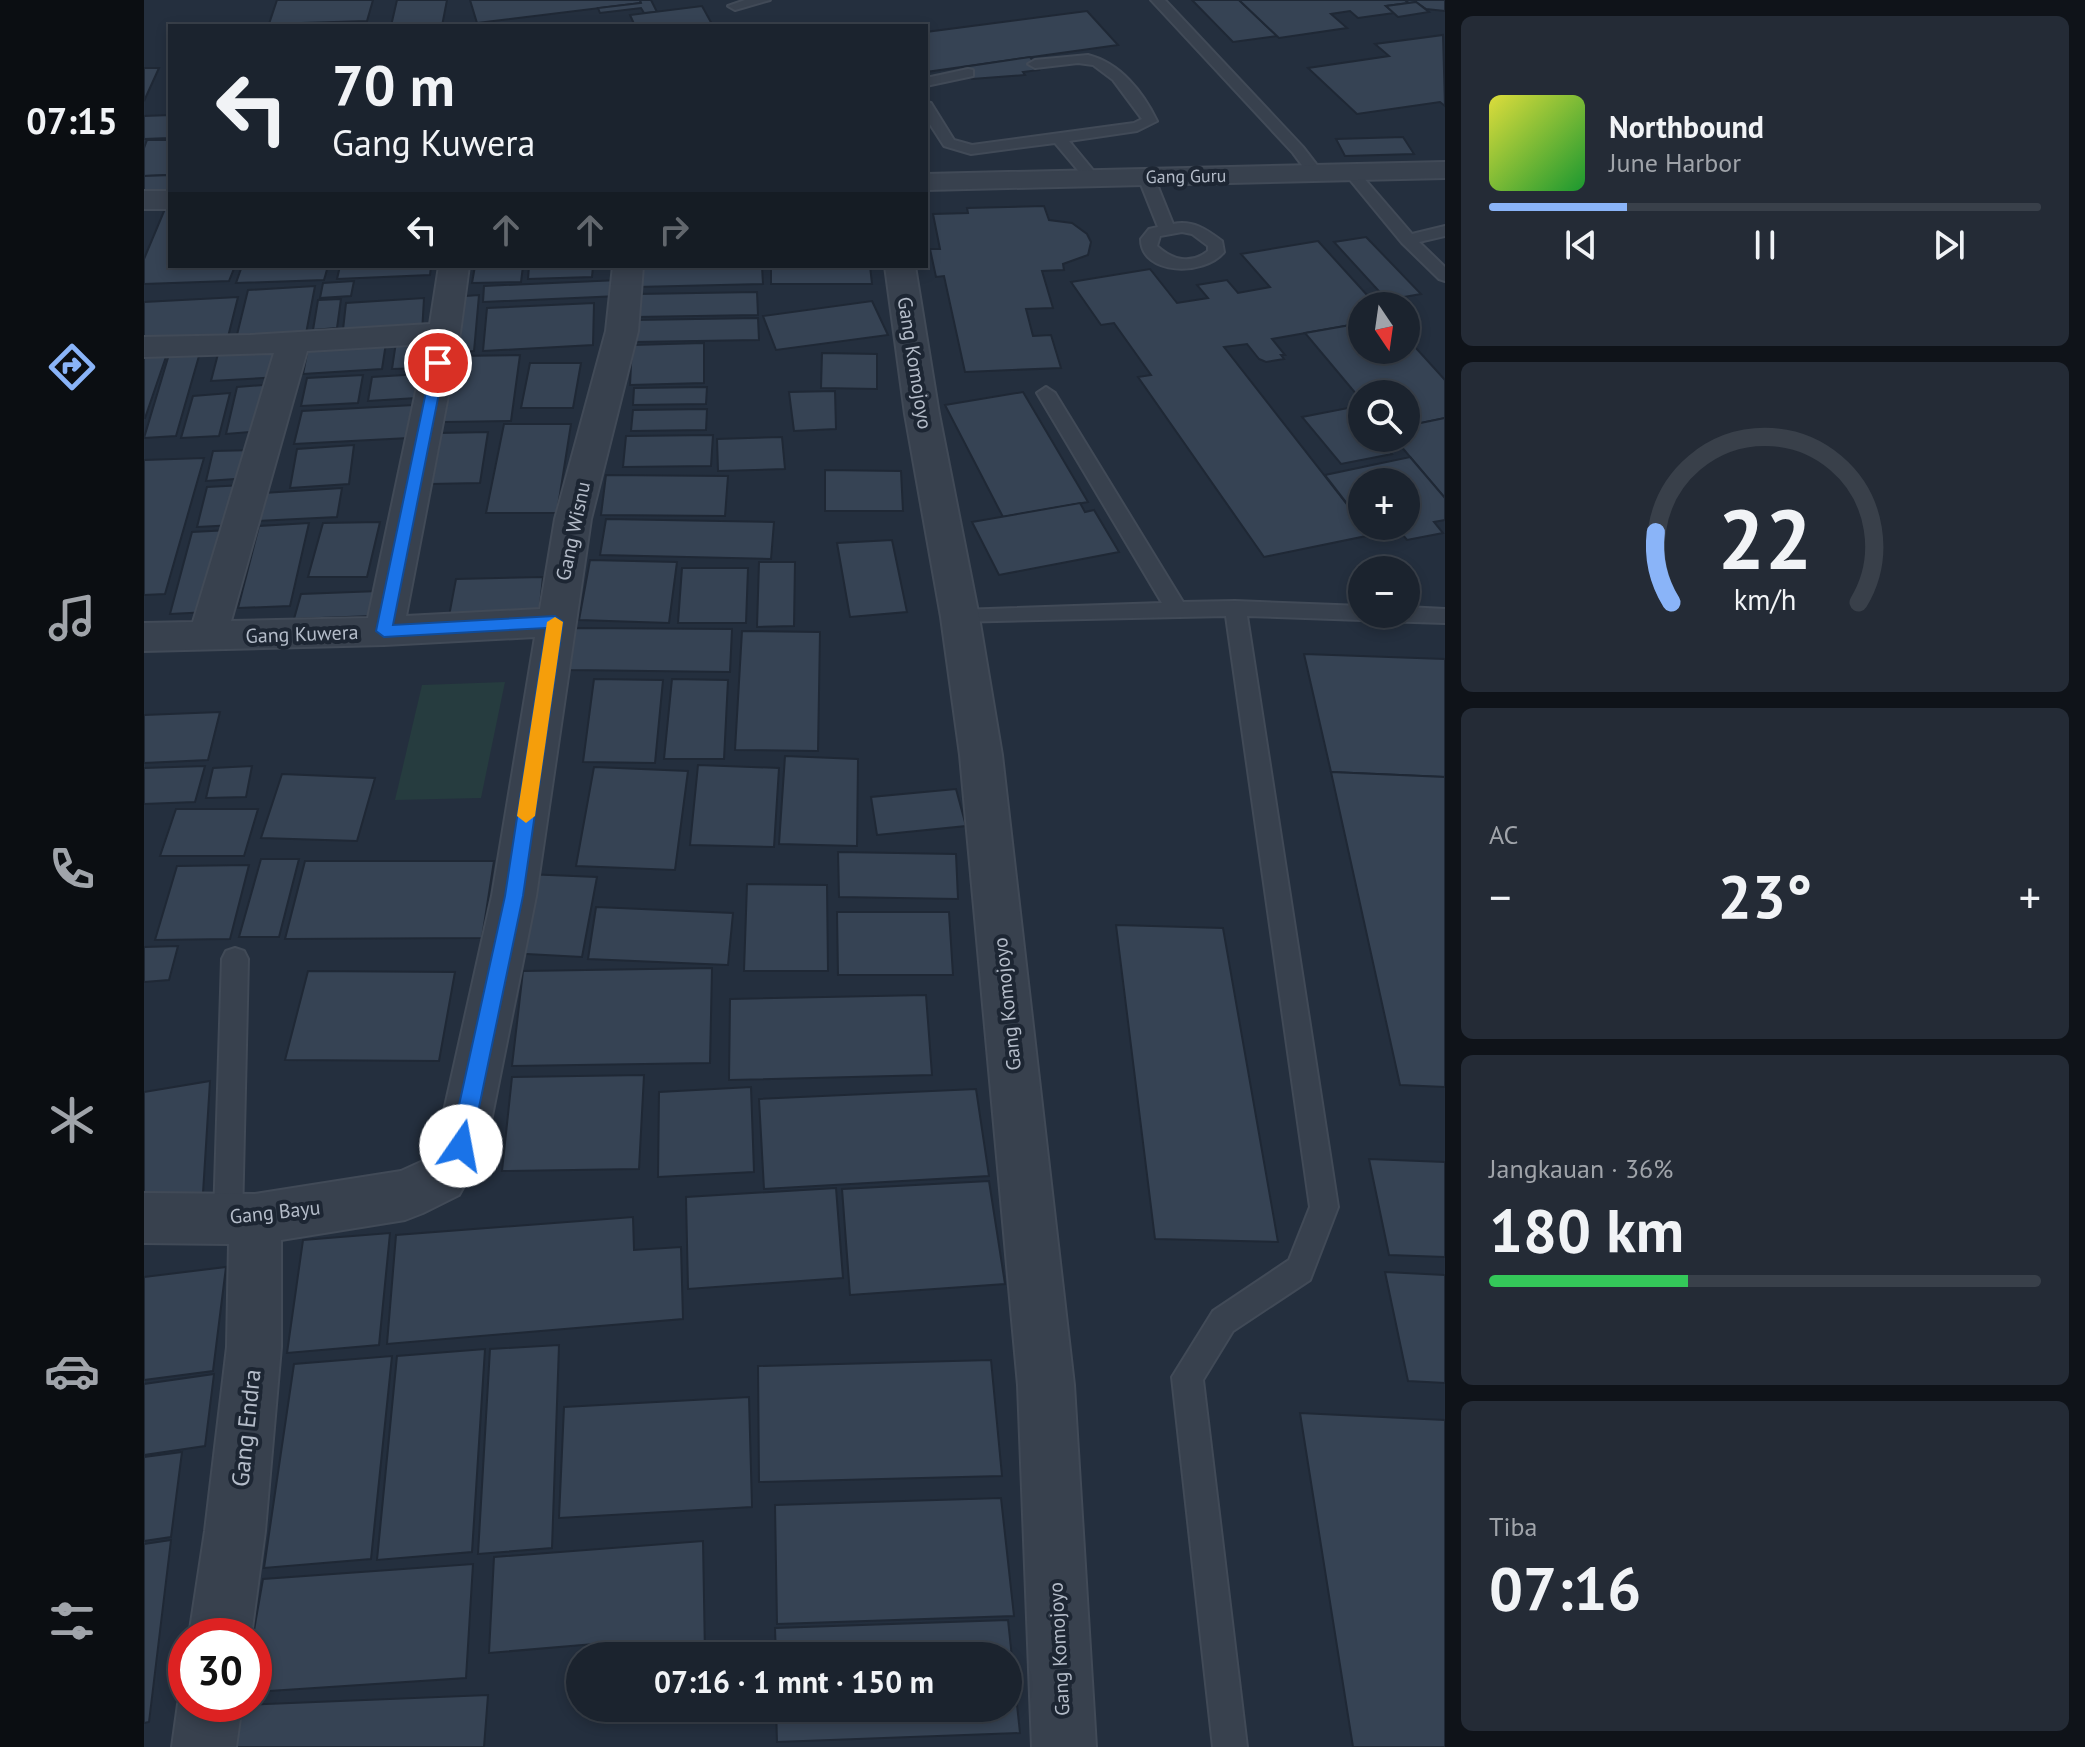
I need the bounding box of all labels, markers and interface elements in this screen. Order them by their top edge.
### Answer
text: 70 m [332,49,455,121]
icon: left [200,56,304,160]
text: 07:15 [26,97,118,144]
text: Northbound [1609,107,1764,146]
text: Gang Kuwera [332,119,535,166]
text: June Harbor [1609,146,1741,179]
street label: Gang Guru [1145,164,1227,188]
icon: left [400,208,444,252]
icon: ahead [484,208,528,252]
icon: ahead [568,208,612,252]
icon: right [652,208,696,252]
icon: previous [1559,223,1603,267]
icon: pause [1743,223,1787,267]
icon: next [1927,223,1971,267]
north arrow [1348,292,1420,364]
map controls [1348,292,1420,628]
street label: Gang Komojoyo [892,295,938,431]
pin [404,329,472,397]
icon: directions [44,339,100,395]
icon: arrive [416,341,460,385]
button: search [1348,380,1420,452]
button: + [1348,468,1420,540]
street label: Gang Wisnu [550,479,596,583]
text: 22 [1718,484,1812,592]
button: − [1348,556,1420,628]
text: km/h [1734,581,1796,618]
icon: music [44,590,100,646]
street label: Gang Kuwera [245,619,359,649]
text: AC [1489,818,1518,851]
icon: phone [44,841,100,897]
text: 23° [1718,857,1812,935]
text: − [1489,868,1511,925]
text: + [2019,868,2041,925]
street label: Gang Komojoyo [987,936,1027,1072]
icon: climate [44,1092,100,1148]
position arrow [419,1104,503,1188]
text: Jangkauan · 36% [1489,1152,1673,1185]
text: 180 km [1489,1191,1684,1269]
street label: Gang Bayu [228,1194,322,1230]
icon: car [44,1343,100,1399]
street label: Gang Endra [224,1368,268,1488]
text: Tiba [1489,1510,1537,1543]
text: 07:16 [1489,1549,1641,1627]
street label: Gang Komojoyo [1043,1582,1075,1716]
icon: filters [44,1593,100,1649]
speed limit sign: 30 [168,1618,272,1722]
text: 07:16 · 1 mnt · 150 m [654,1662,934,1701]

